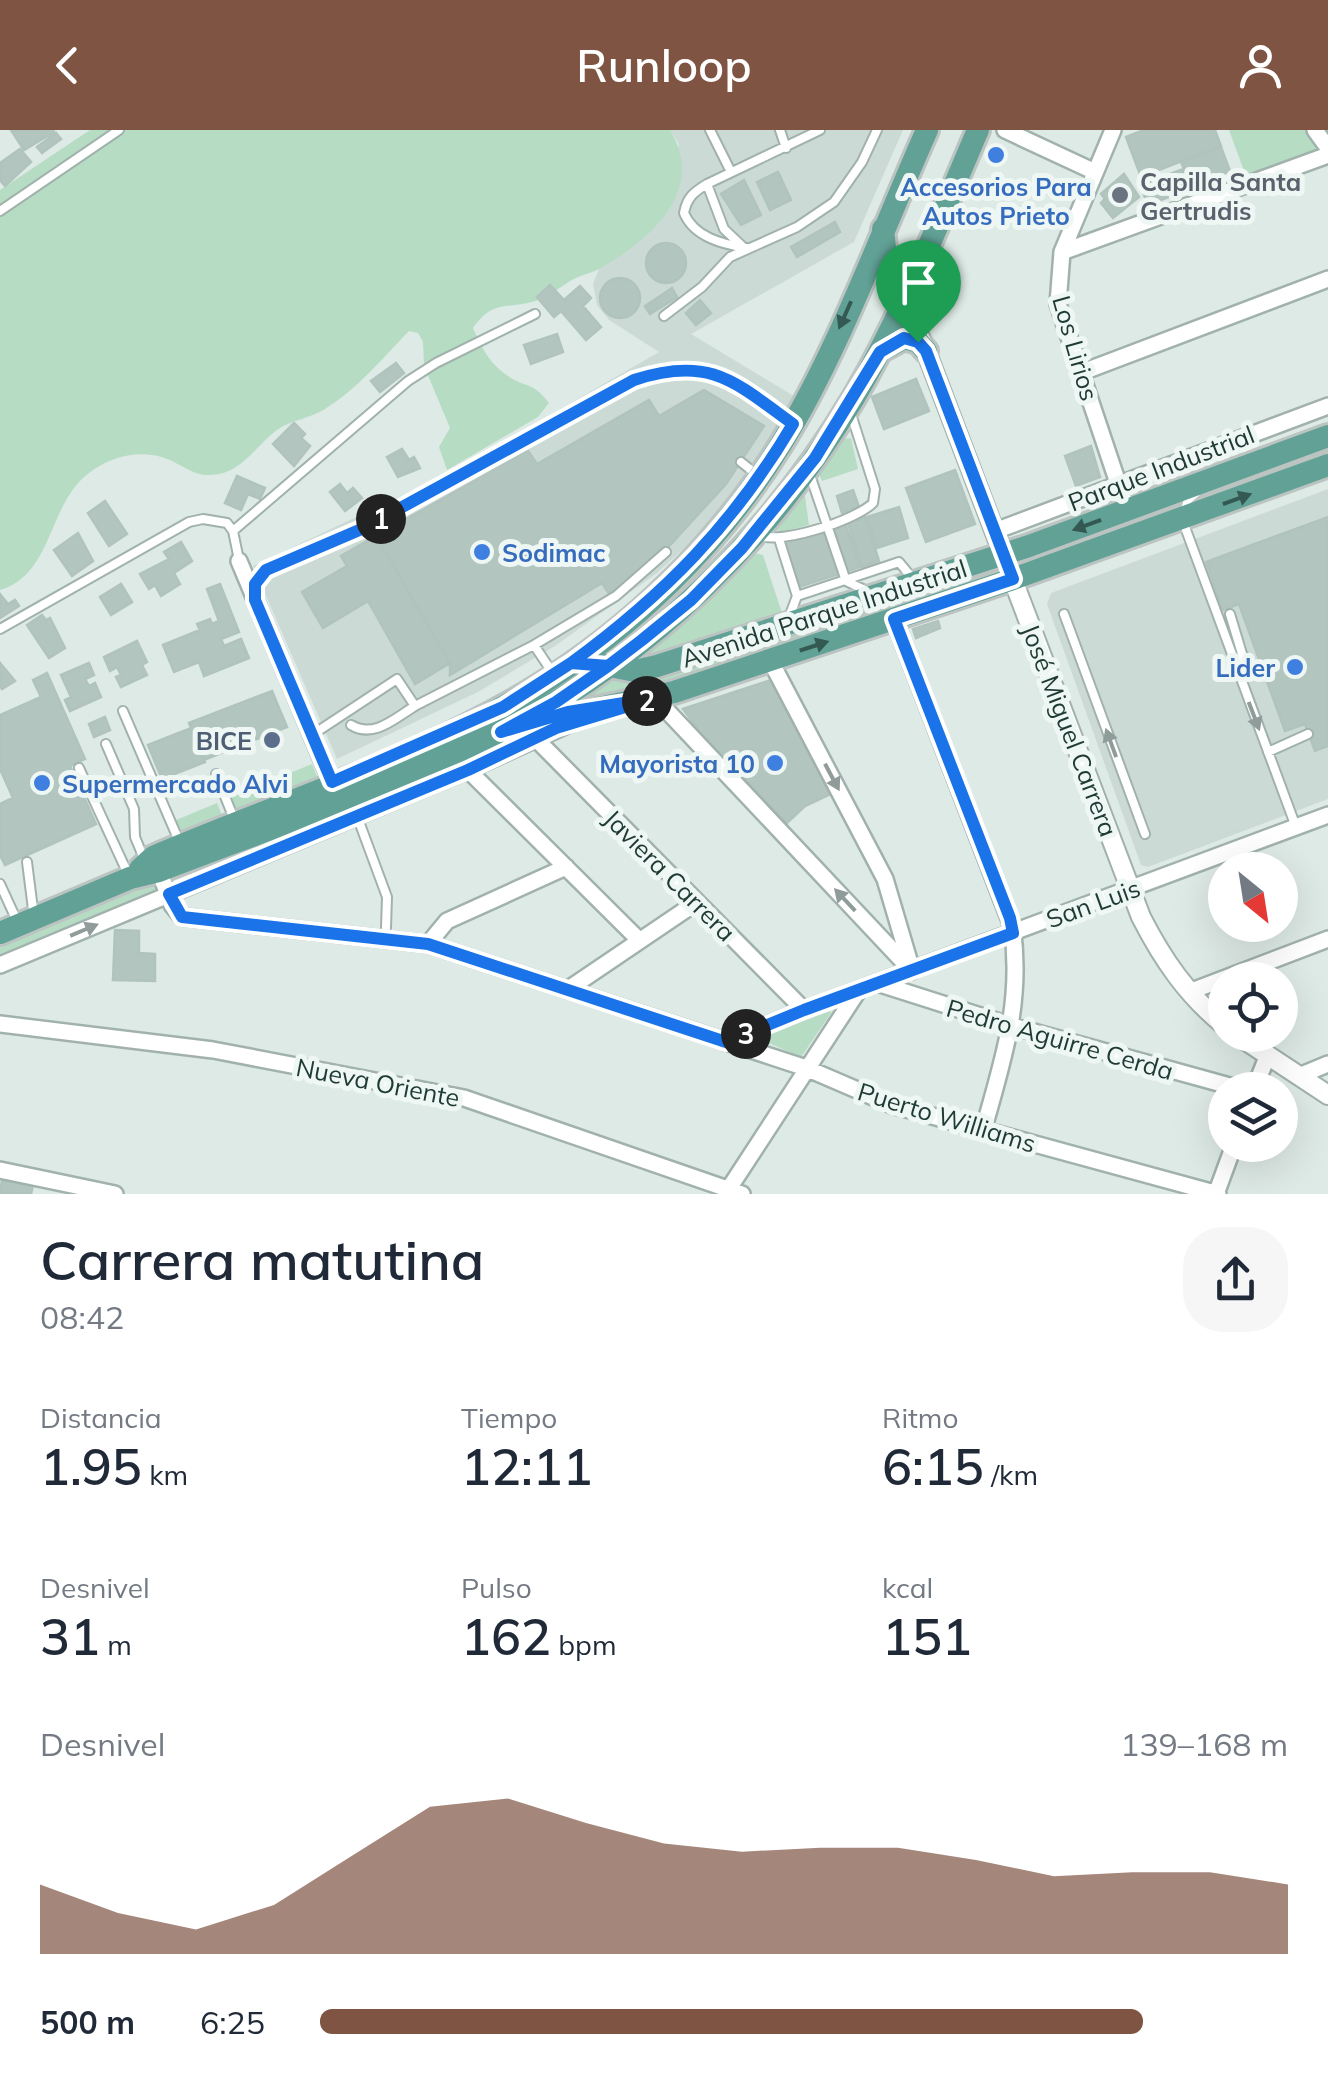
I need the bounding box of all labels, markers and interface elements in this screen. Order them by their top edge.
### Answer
text: Runloop [576,37,752,93]
icon: back [40,38,95,93]
icon: person [1233,38,1288,93]
marker: Accesorios Para Autos Prieto [985,144,1007,166]
place label: Capilla Santa Gertrudis [1140,166,1301,226]
place label: Accesorios Para Autos Prieto [900,171,1092,231]
marker: Capilla Santa Gertrudis [1109,184,1131,206]
pin [876,240,961,343]
icon: arrive [891,255,946,310]
street label: Los Lirios [1046,292,1106,404]
one-way arrow [837,300,853,330]
street label: Parque Industrial [1064,418,1258,518]
one-way arrow [1222,491,1252,506]
pin: 1 [356,494,406,544]
text: 1 [373,501,389,536]
one-way arrow [1072,518,1102,533]
place label: Sodimac [502,537,606,568]
marker: Sodimac [471,541,493,563]
street label: Avenida Parque Industrial [677,552,971,674]
street label: José Miguel Carrera [1015,619,1125,841]
one-way arrow [799,637,829,652]
place label: Lider [1215,652,1275,683]
marker: Lider [1284,656,1306,678]
pin: 2 [622,676,672,726]
text: 2 [639,683,655,718]
one-way arrow [1247,702,1263,732]
place label: BICE [196,725,252,756]
one-way arrow [1103,727,1118,757]
marker: BICE [261,729,283,751]
place label: Mayorista 10 [599,748,755,779]
marker: Mayorista 10 [764,752,786,774]
one-way arrow [823,763,840,792]
place label: Supermercado Alvi [62,768,288,799]
marker: Supermercado Alvi [31,772,53,794]
street label: Javiera Carrera [598,803,742,947]
north arrow [1208,852,1298,942]
map controls [1208,852,1298,1162]
street label: San Luis [1042,872,1144,934]
one-way arrow [834,888,857,912]
one-way arrow [70,922,99,938]
button: locate [1208,962,1298,1052]
street label: Pedro Aguirre Cerda [943,992,1177,1086]
pin: 3 [721,1009,771,1059]
text: 3 [738,1016,754,1051]
street label: Nueva Oriente [294,1051,462,1113]
button: layers [1208,1072,1298,1162]
street label: Puerto Williams [854,1075,1040,1159]
text: Carrera matutina [40,1225,484,1294]
button: share [1183,1227,1288,1332]
text: 08:42 [40,1297,124,1337]
text: Distancia [40,1400,162,1435]
text: Tiempo [461,1400,557,1435]
text: Ritmo [882,1400,958,1435]
text: 1.95 [40,1435,142,1498]
text: 12:11 [461,1435,593,1498]
text: 6:15 [882,1435,984,1498]
text: km [142,1457,188,1492]
text: /km [984,1457,1038,1492]
text: Desnivel [40,1570,150,1605]
text: Pulso [461,1570,532,1605]
text: kcal [882,1570,933,1605]
text: 31 [40,1605,100,1668]
text: 162 [461,1605,551,1668]
text: 151 [882,1605,972,1668]
text: m [100,1627,132,1662]
text: bpm [551,1627,617,1662]
text: Desnivel [40,1724,165,1764]
text: 139–168 m [1120,1724,1288,1764]
text: 500 m [40,2002,135,2042]
text: 6:25 [200,2002,265,2042]

